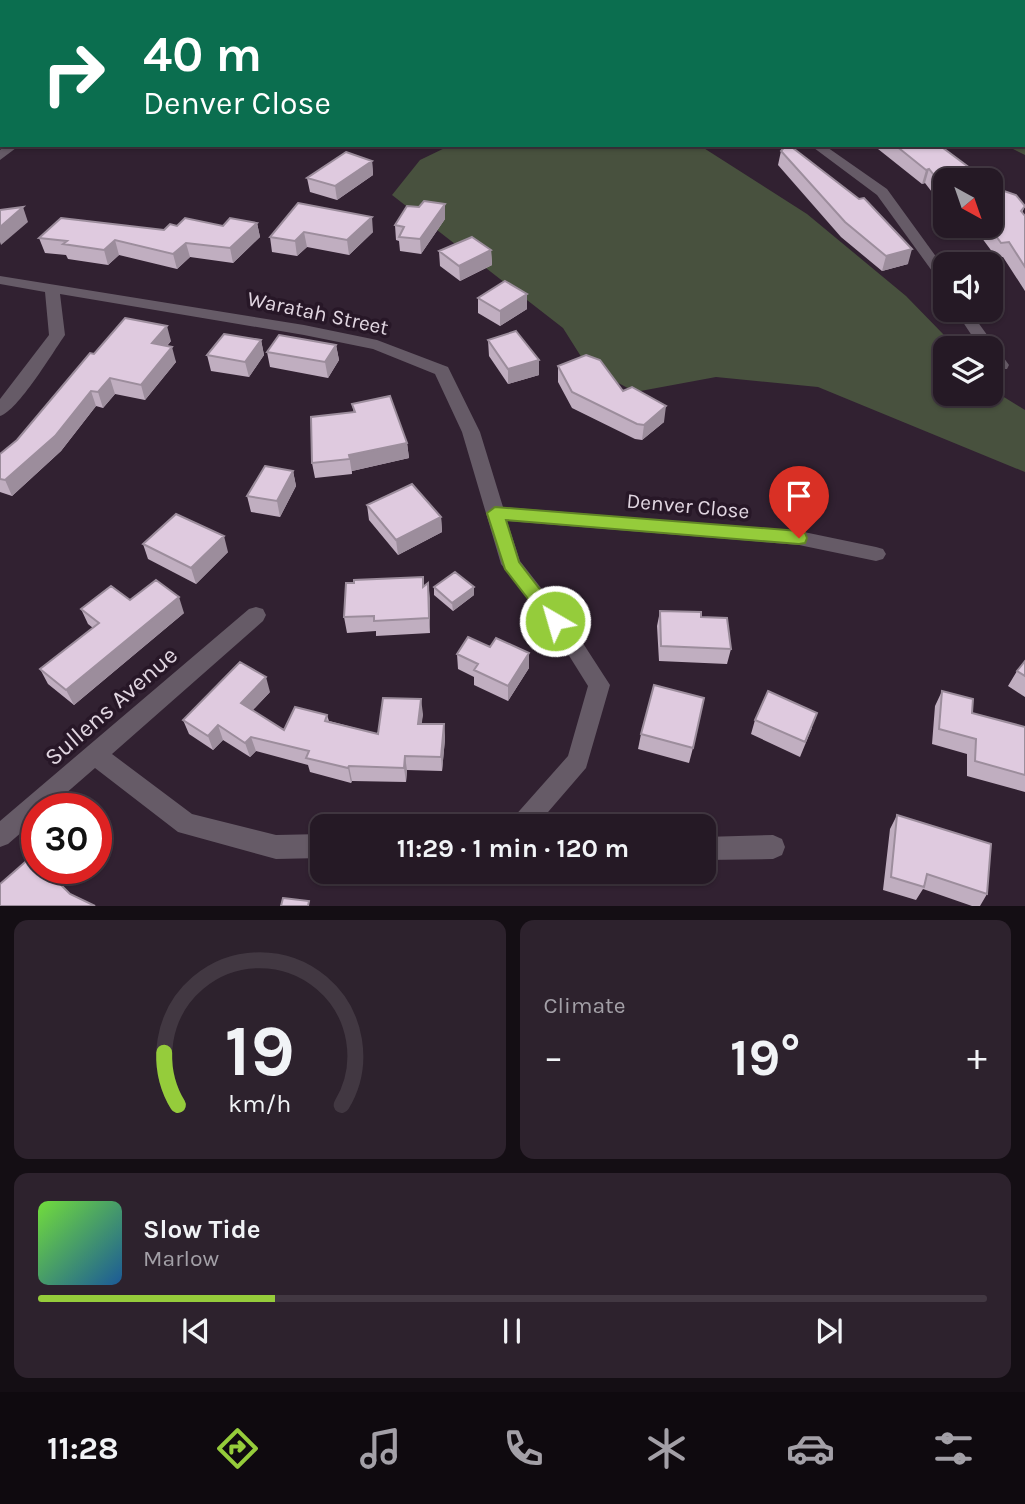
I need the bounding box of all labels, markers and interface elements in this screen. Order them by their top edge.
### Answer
text: 40 m [143,26,262,83]
icon: right [28,28,119,119]
text: Denver Close [143,85,331,122]
north arrow [933,168,1003,238]
map controls [933,168,1003,406]
button: sound [933,252,1003,322]
street label: Waratah Street [245,286,391,340]
button: layers [933,336,1003,406]
pin [769,466,829,538]
icon: arrive [780,477,818,515]
street label: Denver Close [626,489,750,523]
position arrow [518,584,592,658]
street label: Sullens Avenue [39,641,183,771]
speed limit sign: 30 [21,793,112,884]
text: 11:29 · 1 min · 120 m [397,833,629,864]
text: Climate [544,992,626,1019]
text: 19 [225,1009,295,1094]
text: 19° [730,1027,800,1088]
text: − [544,1035,563,1080]
text: + [967,1035,987,1080]
text: km/h [228,1089,291,1118]
text: Slow Tide [143,1214,261,1245]
text: Marlow [143,1245,219,1272]
icon: previous [177,1312,215,1350]
icon: pause [493,1312,531,1350]
icon: next [810,1312,848,1350]
icon: directions [213,1424,262,1473]
icon: music [356,1424,405,1473]
icon: phone [499,1424,548,1473]
icon: climate [642,1424,691,1473]
icon: car [786,1424,835,1473]
icon: filters [929,1424,978,1473]
text: 11:28 [47,1430,119,1467]

